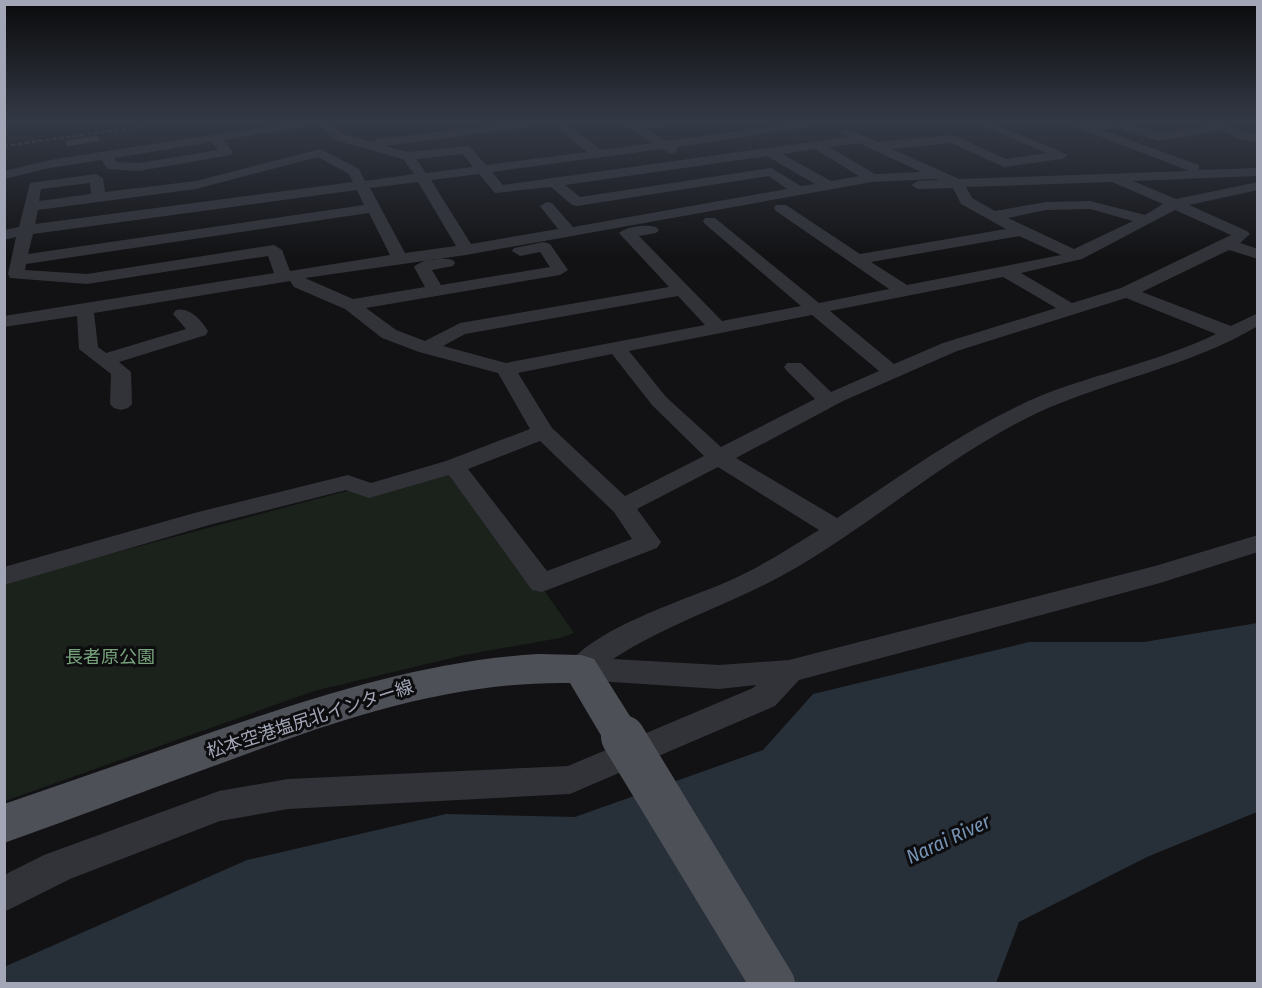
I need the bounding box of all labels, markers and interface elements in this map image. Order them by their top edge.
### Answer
park label: 長者原公園 [65,646,155,668]
street label: 松本空港塩尻北インター線 [204,675,416,763]
water label: Narai River [902,809,995,869]

